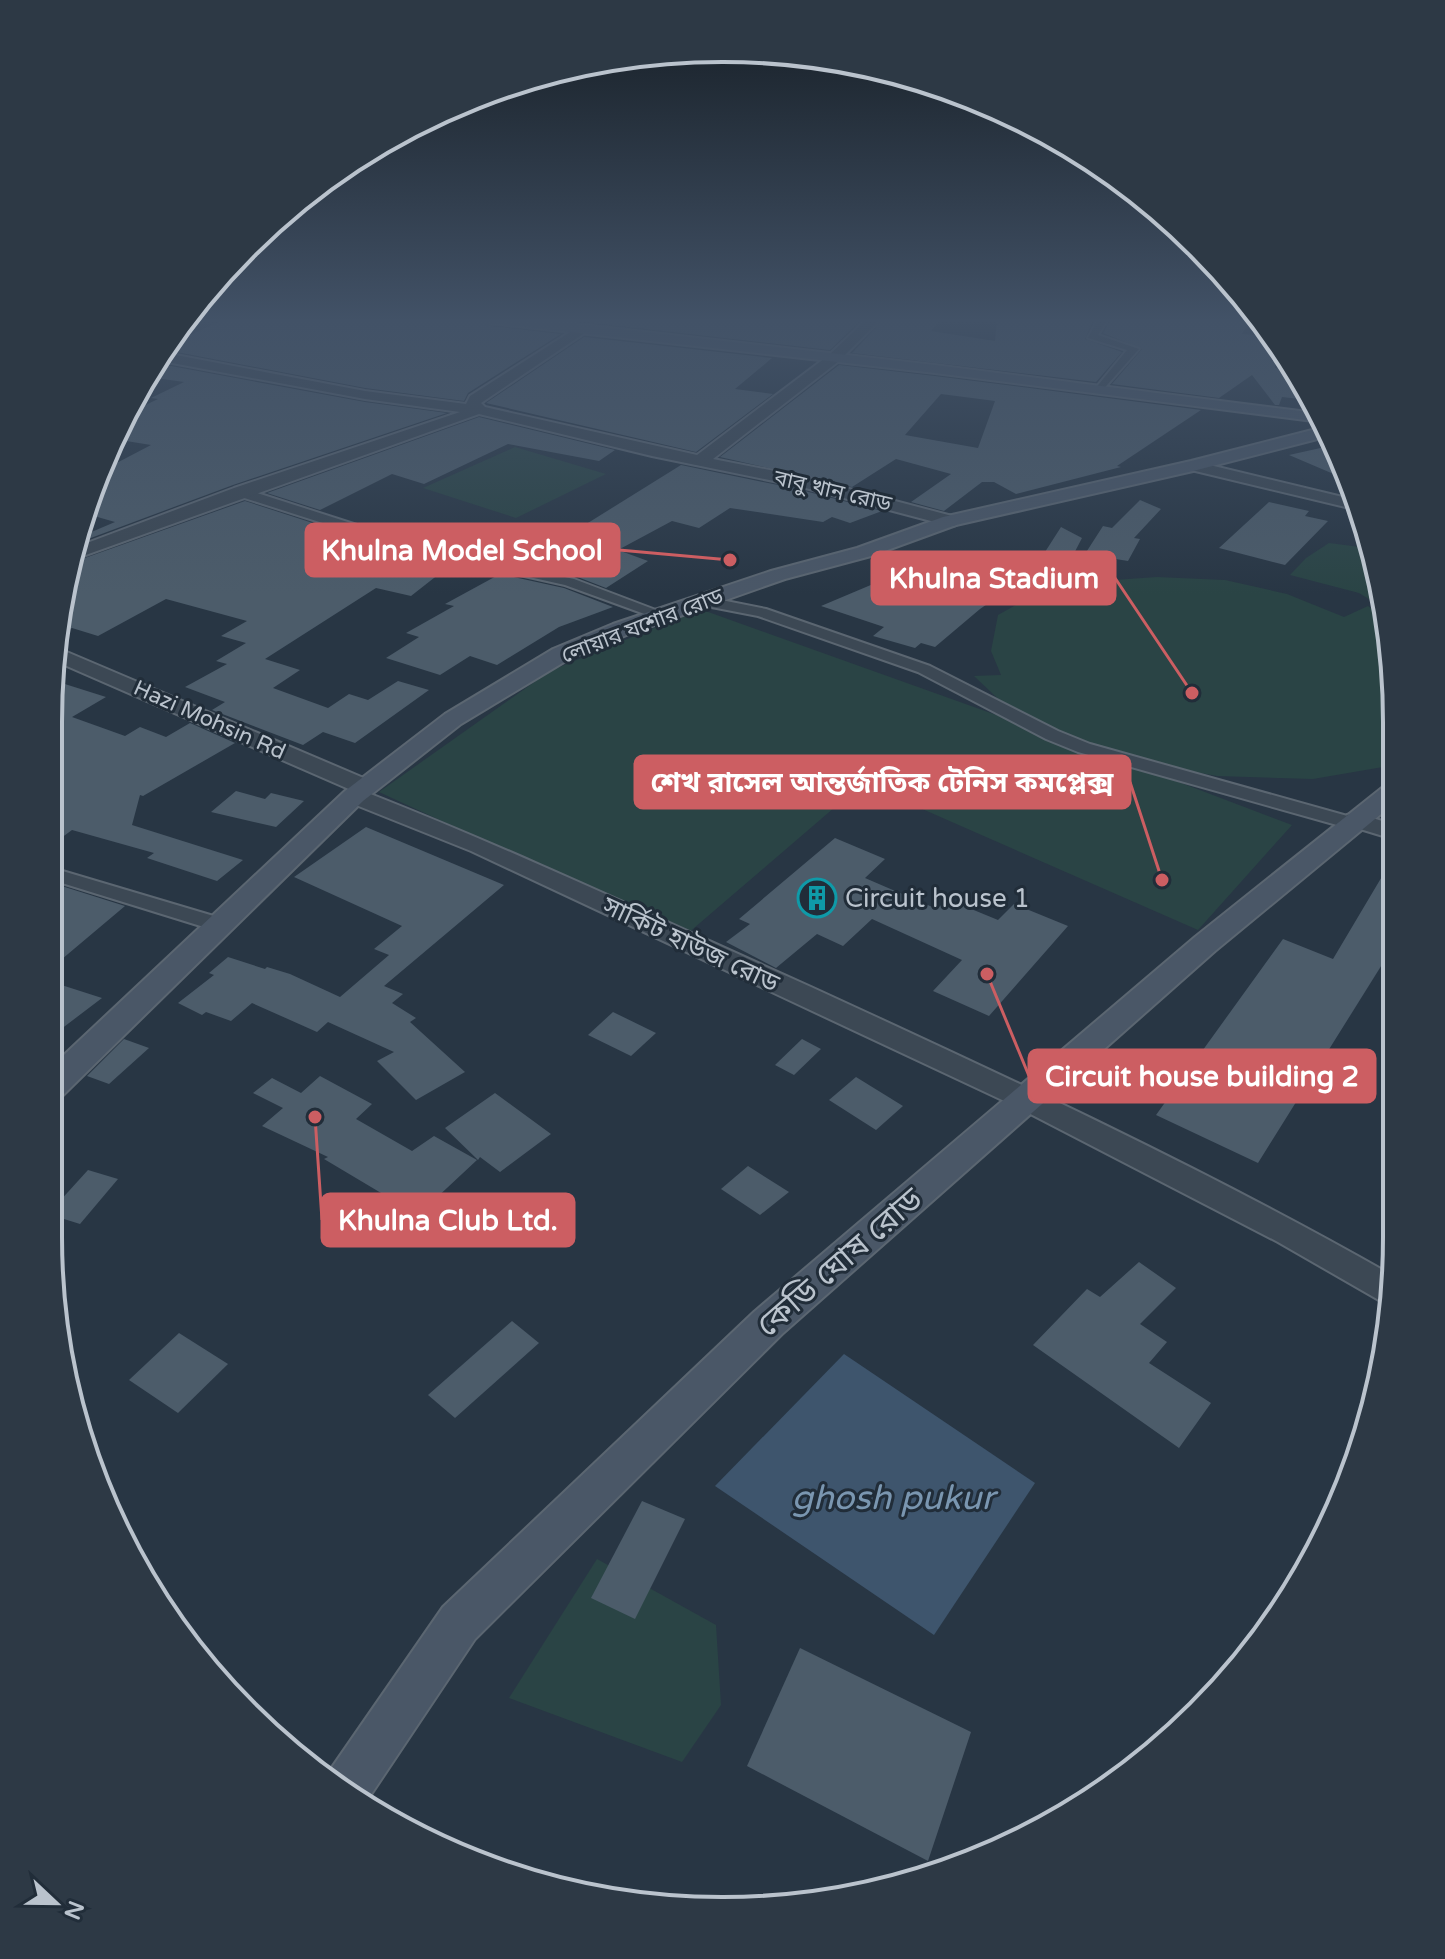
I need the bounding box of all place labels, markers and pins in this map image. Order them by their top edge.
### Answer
callout: Khulna Model School [306,524,619,576]
callout: Khulna Stadium [872,552,1115,604]
callout: শেখ রাসেল আন্তর্জাতিক টেনিস কমপ্লেক্স [635,756,1130,808]
building icon: Circuit house 1 [796,877,838,919]
place label: Circuit house 1 [845,883,1030,914]
callout: Circuit house building 2 [1029,1050,1375,1102]
callout: Khulna Club Ltd. [322,1194,574,1246]

